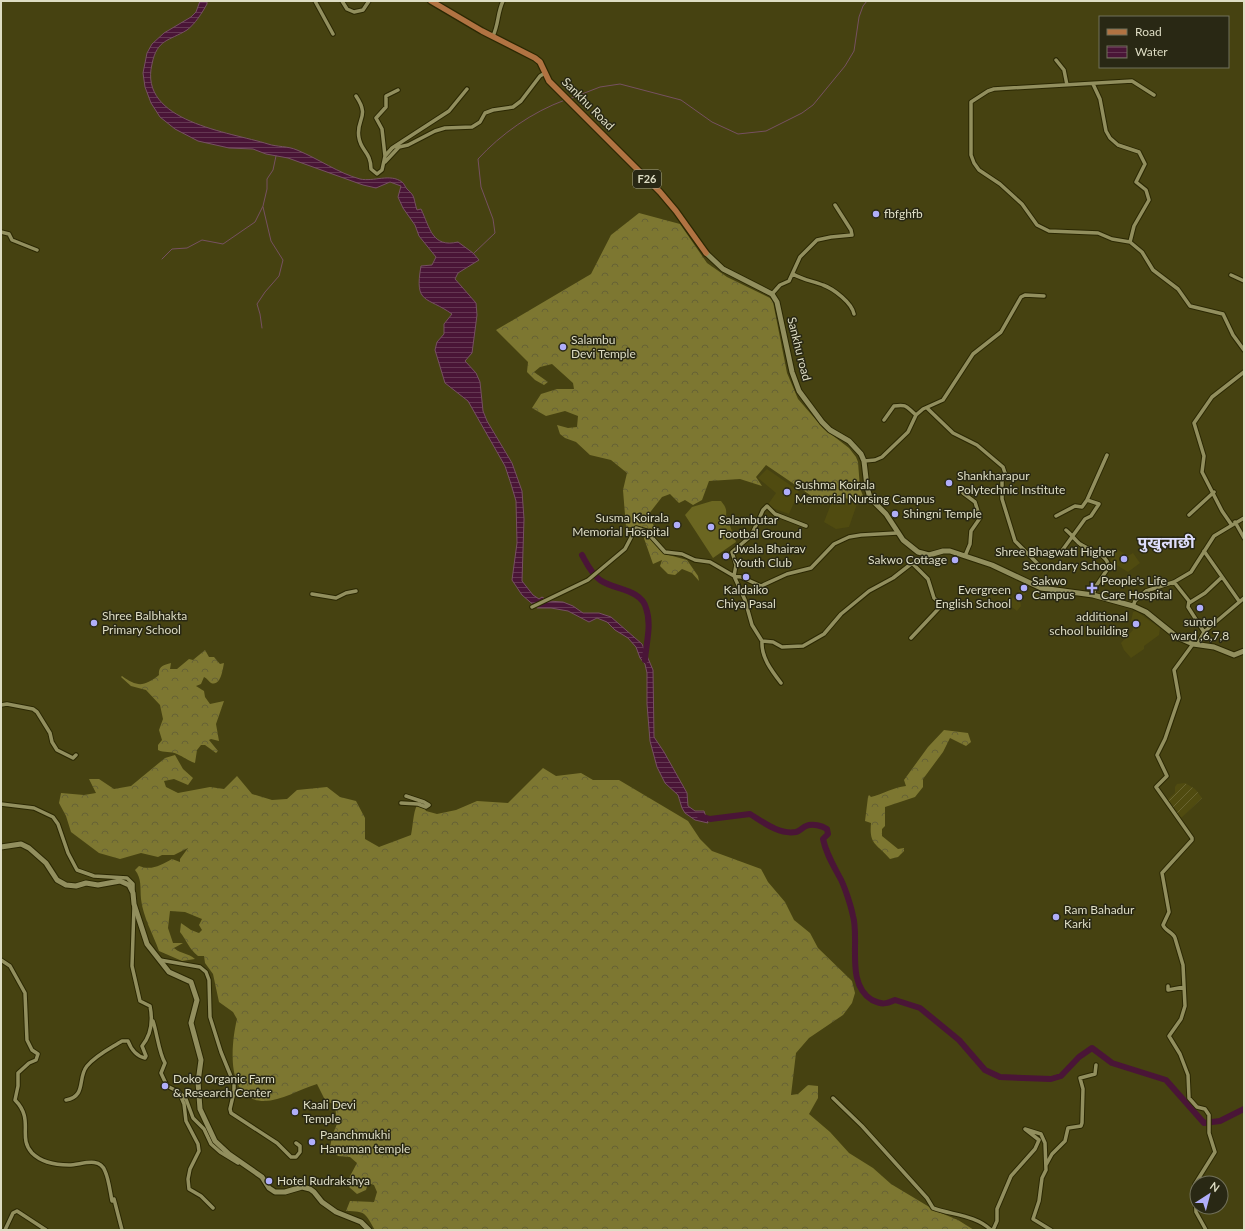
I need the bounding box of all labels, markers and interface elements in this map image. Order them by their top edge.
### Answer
legend [1099,16,1229,68]
text: Road [1135,24,1162,39]
text: Water [1135,44,1168,59]
street label: Sankhu Road [559,74,618,133]
road number: F26 [633,170,661,188]
place label: fbfghfb [884,206,923,221]
marker: fbfghfb [871,209,881,219]
street label: Sankhu road [784,315,815,382]
place label: Salambu Devi Temple [571,332,636,361]
marker: Salambu Devi Temple [558,342,568,352]
place label: Shankharapur Polytechnic Institute [957,468,1065,497]
place label: Sushma Koirala Memorial Nursing Campus [795,477,935,506]
marker: Shankharapur Polytechnic Institute [944,478,954,488]
marker: Sushma Koirala Memorial Nursing Campus [782,487,792,497]
place label: Shingni Temple [903,506,982,521]
marker: Shingni Temple [890,509,900,519]
place label: Susma Koirala Memorial Hospital [572,510,669,539]
place label: Salambutar Footbal Ground [719,512,801,541]
marker: Susma Koirala Memorial Hospital [672,520,682,530]
marker: Salambutar Footbal Ground [706,522,716,532]
district label: पुखुलाछी [1137,532,1195,553]
place label: Jwala Bhairav Youth Club [734,541,807,570]
place label: Shree Bhagwati Higher Secondary School [995,544,1117,573]
marker: Jwala Bhairav Youth Club [721,551,731,561]
place label: Sakwo Cottage [868,552,947,567]
marker: Shree Bhagwati Higher Secondary School [1119,554,1129,564]
marker: Sakwo Cottage [950,555,960,565]
marker: Kaldaiko Chiya Pasal [741,572,751,582]
place label: Sakwo Campus [1032,573,1074,602]
place label: People's Life Care Hospital [1101,573,1172,602]
place label: Kaldaiko Chiya Pasal [716,582,776,611]
place label: Evergreen English School [935,582,1011,611]
marker: People's Life Care Hospital [1086,582,1098,594]
marker: Sakwo Campus [1019,583,1029,593]
marker: Evergreen English School [1014,592,1024,602]
marker: suntol ward ,6,7,8 [1195,603,1205,613]
place label: Shree Balbhakta Primary School [102,608,187,637]
place label: additional school building [1049,609,1128,638]
place label: suntol ward ,6,7,8 [1171,614,1229,643]
marker: Shree Balbhakta Primary School [89,618,99,628]
marker: additional school building [1131,619,1141,629]
place label: Ram Bahadur Karki [1064,902,1135,931]
marker: Ram Bahadur Karki [1051,912,1061,922]
place label: Doko Organic Farm & Research Center [173,1071,275,1100]
marker: Doko Organic Farm & Research Center [160,1081,170,1091]
place label: Kaali Devi Temple [303,1097,356,1126]
marker: Kaali Devi Temple [290,1107,300,1117]
place label: Paanchmukhi Hanuman temple [320,1127,410,1156]
marker: Paanchmukhi Hanuman temple [307,1137,317,1147]
place label: Hotel Rudrakshya [277,1173,370,1188]
north arrow [1189,1175,1229,1215]
marker: Hotel Rudrakshya [264,1176,274,1186]
text: N [1208,1179,1222,1194]

